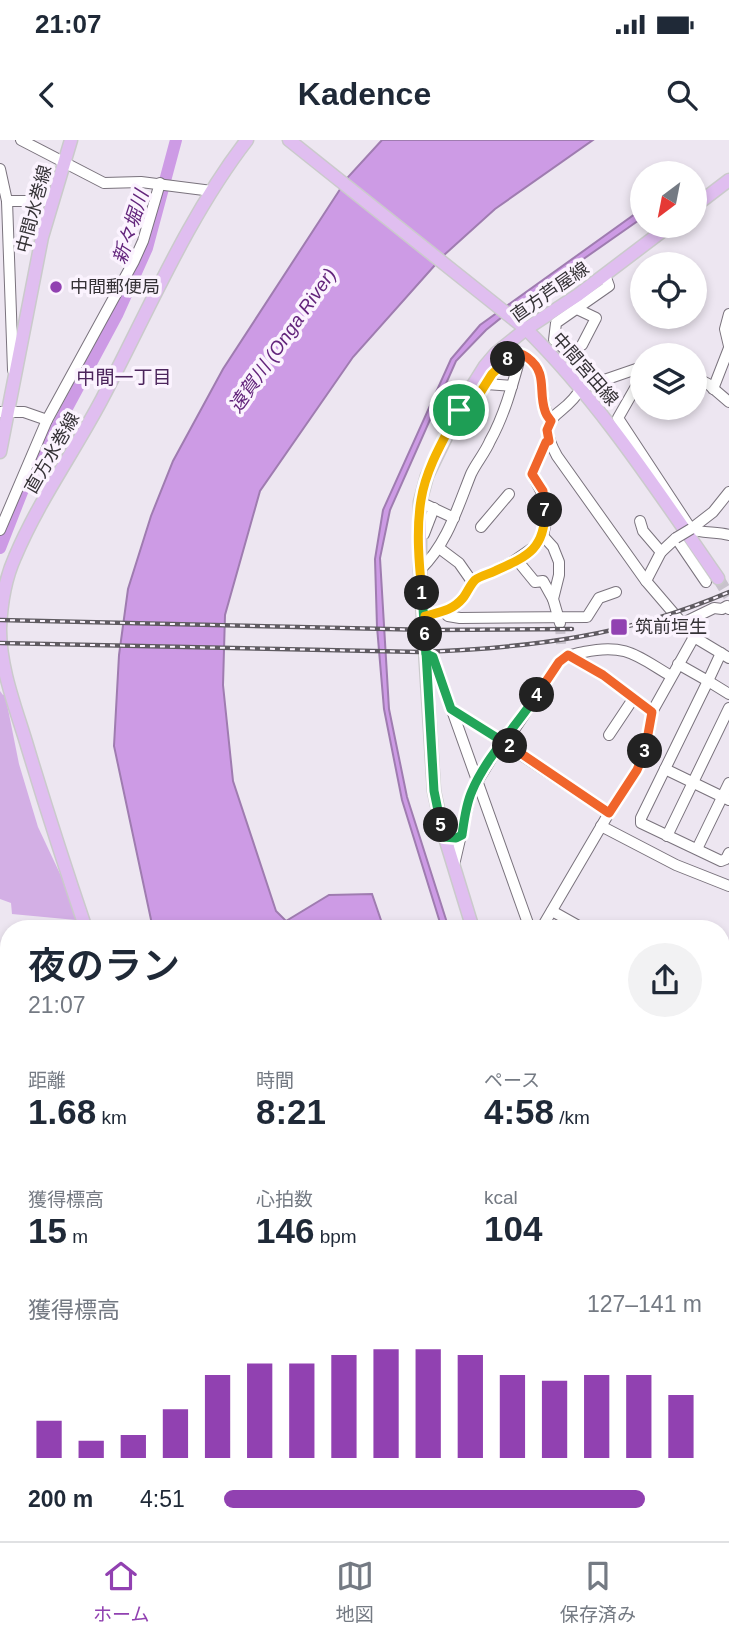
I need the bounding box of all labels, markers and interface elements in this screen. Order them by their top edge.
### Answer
text: 21:07 [35,9,102,39]
icon: back [28,76,66,114]
text: Kadence [298,76,431,112]
icon: search [663,76,701,114]
north arrow [630,161,707,238]
map controls [630,161,707,420]
street label: 中間水巻線 [13,163,55,255]
water label: 新々堀川 [109,186,153,267]
button: locate [630,252,707,329]
street label: 直方芦屋線 [507,258,593,326]
water label: 遠賀川 (Onga River) [225,264,340,416]
place label: 中間郵便局 [70,277,160,297]
marker: 中間郵便局 [48,279,64,295]
street label: 中間宮田線 [548,328,622,410]
pin: 8 [490,342,526,376]
button: layers [630,343,707,420]
text: 8 [502,348,513,369]
district label: 中間一丁目 [76,367,172,388]
pin [429,380,489,440]
icon: arrive [440,391,478,429]
street label: 直方水巻線 [21,409,83,497]
pin: 7 [528,492,562,528]
text: 7 [539,499,550,520]
pin: 1 [404,575,440,610]
text: 1 [416,582,427,603]
pin: 6 [408,616,442,652]
marker: 筑前垣生 [609,617,629,637]
place label: 筑前垣生 [635,617,707,637]
text: 6 [419,623,430,644]
pin: 4 [520,678,554,712]
text: 4 [531,684,542,705]
pin: 2 [492,728,528,764]
pin: 3 [628,734,662,768]
text: 2 [504,735,515,756]
text: 3 [639,740,650,761]
pin: 5 [424,808,458,842]
text: 5 [435,814,446,835]
button: share [628,943,702,1017]
text: 夜のラン [28,945,180,987]
text: 21:07 [28,992,86,1018]
text: 距離 [28,1070,66,1091]
text: 時間 [256,1070,294,1091]
text: ペース [484,1070,540,1091]
text: 1.68 [28,1092,96,1131]
text: 8:21 [256,1092,326,1131]
text: 4:58 [484,1092,554,1131]
text: km [96,1107,127,1128]
text: /km [554,1107,590,1128]
text: kcal [484,1187,518,1208]
text: 獲得標高 [28,1189,104,1210]
text: 心拍数 [256,1189,313,1210]
text: 104 [484,1209,542,1248]
text: 15 [28,1211,67,1250]
text: 146 [256,1211,314,1250]
text: m [67,1226,88,1247]
text: bpm [314,1226,357,1247]
text: 127–141 m [587,1291,702,1317]
text: 獲得標高 [28,1297,120,1323]
text: 200 m [28,1486,93,1512]
text: 4:51 [140,1486,185,1512]
tab: ホーム [93,1557,150,1626]
tab: 地図 [336,1557,374,1626]
tab: 保存済み [560,1557,636,1626]

